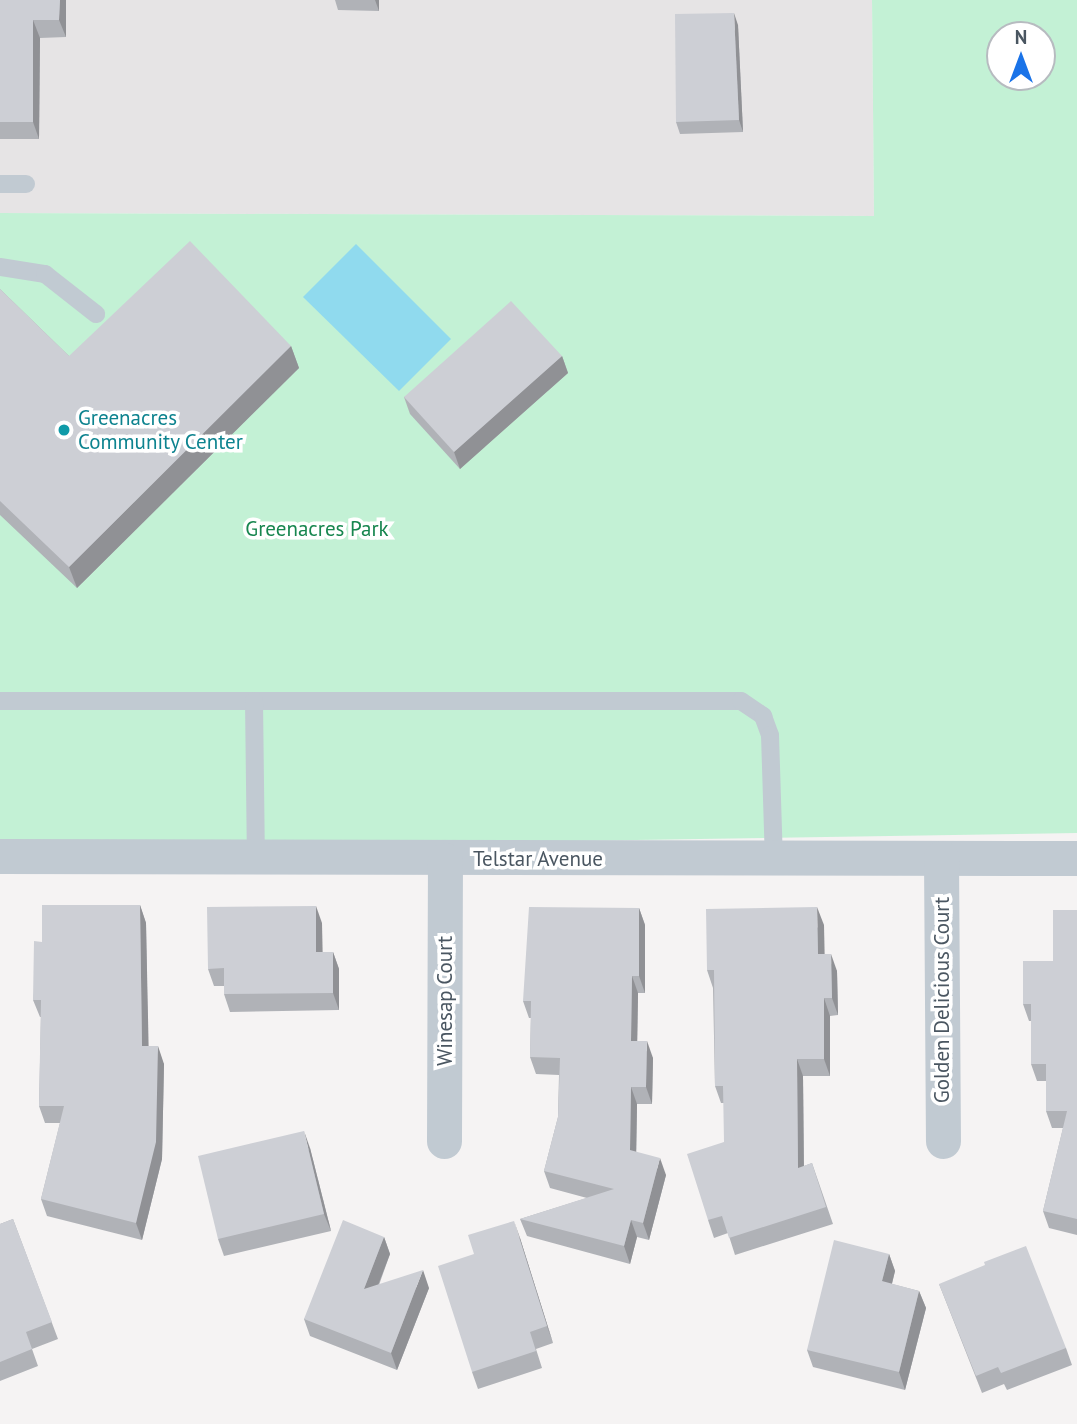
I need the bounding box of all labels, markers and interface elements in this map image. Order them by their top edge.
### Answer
north arrow [986,21,1056,91]
text: N [1015,25,1027,49]
place label: Greenacres Community Center [78,405,244,455]
marker: Greenacres Community Center [56,422,72,438]
park label: Greenacres Park [245,516,389,542]
street label: Telstar Avenue [473,846,603,872]
street label: Golden Delicious Court [929,897,955,1103]
street label: Winesap Court [432,936,458,1066]

